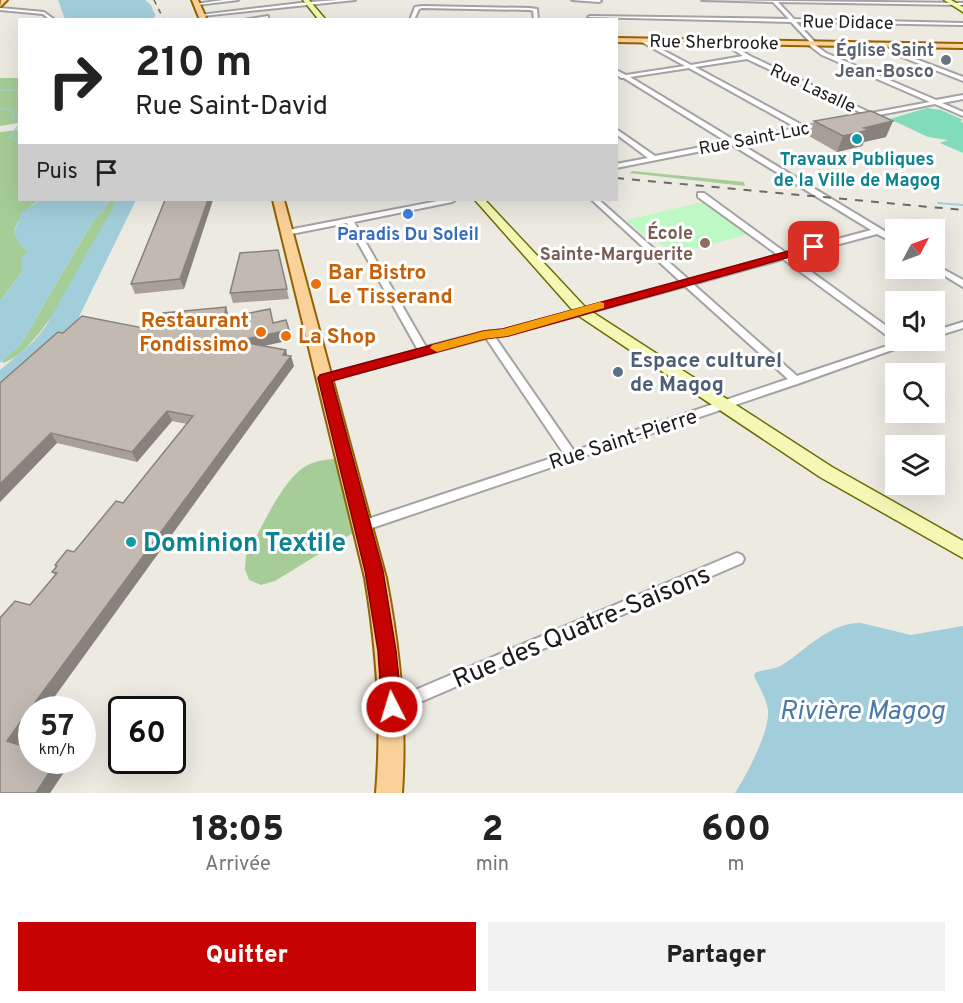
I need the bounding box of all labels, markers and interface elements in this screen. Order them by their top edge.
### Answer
street label: Rue Didace [802,11,894,36]
street label: Rue Sherbrooke [649,31,779,56]
text: 210 m [135,38,252,91]
place label: Église Saint Jean-Bosco [835,38,934,84]
icon: right [36,42,114,120]
marker: Église Saint Jean-Bosco [939,53,953,67]
street label: Rue Lasalle [766,59,859,119]
text: Rue Saint-David [135,90,328,124]
street label: Rue Saint-Luc [697,117,812,161]
marker: Travaux Publiques de la Ville de Magog [850,132,864,146]
place label: Travaux Publiques de la Ville de Magog [774,149,940,193]
icon: arrive [90,156,123,189]
text: Puis [36,159,78,186]
marker: Paradis Du Soleil [401,207,415,221]
north arrow [885,219,945,279]
map controls [885,219,945,495]
place label: École Sainte-Marguerite [540,221,693,267]
pin [788,221,839,272]
place label: Paradis Du Soleil [337,224,479,247]
icon: arrive [797,230,830,263]
marker: École Sainte-Marguerite [698,236,712,250]
place label: Bar Bistro Le Tisserand [328,260,453,311]
marker: Bar Bistro Le Tisserand [309,277,323,291]
button: sound [885,291,945,351]
place label: Restaurant Fondissimo [139,308,249,359]
place label: La Shop [298,324,376,351]
marker: Restaurant Fondissimo [254,325,268,339]
marker: La Shop [279,329,293,343]
place label: Espace culturel de Magog [630,348,782,399]
button: search [885,363,945,423]
marker: Espace culturel de Magog [611,365,625,379]
street label: Rue Saint-Pierre [546,404,701,477]
button: layers [885,435,945,495]
place label: Dominion Textile [143,528,346,561]
marker: Dominion Textile [124,535,138,549]
street label: Rue des Quatre-Saisons [448,559,716,698]
position arrow [360,675,424,739]
water label: Rivière Magog [779,695,945,729]
speed limit sign: 60 [108,696,186,774]
text: 57 [40,709,74,746]
text: km/h [39,741,75,760]
text: 18:05 [192,808,284,854]
text: 2 [481,808,503,854]
text: 600 [701,808,771,854]
text: Arrivée [205,852,271,878]
text: min [476,852,509,878]
text: m [728,852,745,878]
button: Quitter [18,922,476,991]
button: Partager [488,922,945,991]

